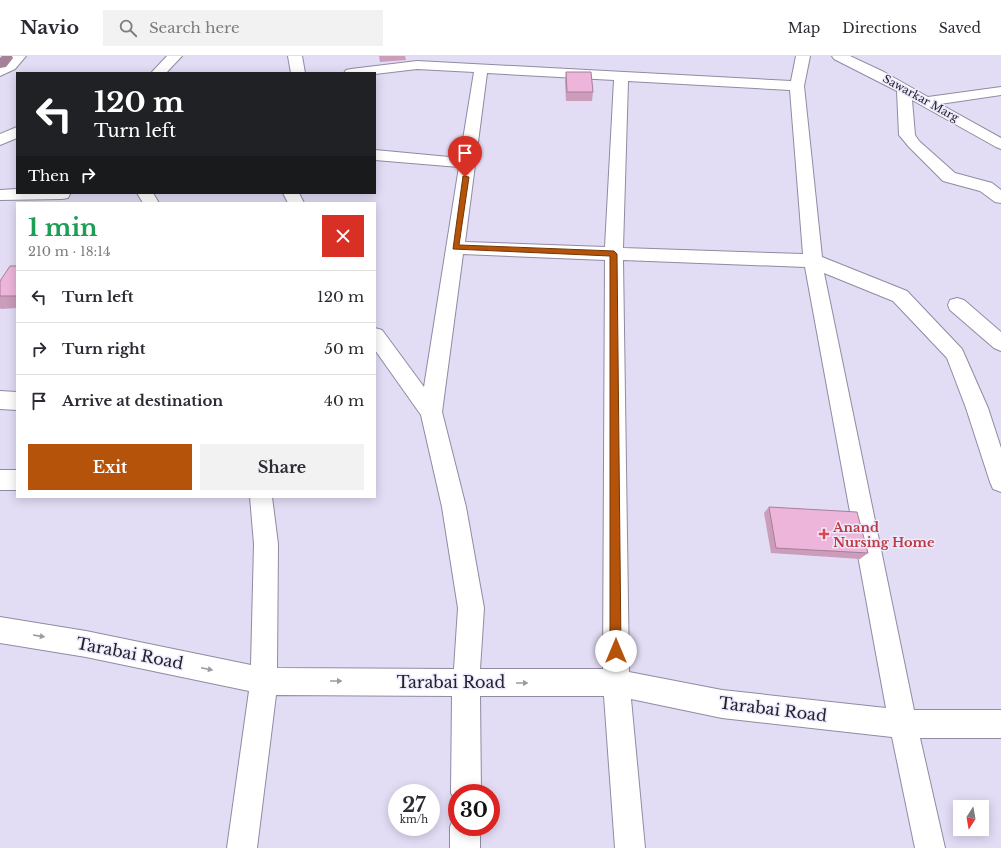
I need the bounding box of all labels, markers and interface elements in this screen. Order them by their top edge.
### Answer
search box [103,10,383,46]
text: Navio [20,16,79,39]
icon: search [117,17,139,39]
text: Search here [149,18,240,37]
text: Map [788,19,820,37]
text: Directions [842,19,917,37]
text: Saved [939,19,981,37]
street label: Sawarkar Marg [881,71,962,125]
text: 120 m [94,85,184,120]
icon: left [28,88,80,140]
text: Turn left [94,120,176,142]
pin [448,136,482,177]
icon: arrive [454,142,476,164]
icon: right [77,164,99,186]
text: Then [28,166,69,185]
text: 1 min [28,213,98,242]
button: close [322,215,364,257]
text: 210 m · 18:14 [28,243,111,260]
icon: left [28,286,50,308]
text: Turn left [62,287,133,306]
text: 120 m [317,287,364,306]
icon: right [28,338,50,360]
text: Turn right [62,339,145,358]
text: 50 m [324,339,364,358]
icon: arrive [28,390,50,412]
text: Arrive at destination [62,391,223,410]
text: 40 m [324,391,364,410]
button: Exit [28,444,192,490]
button: Share [200,444,364,490]
place label: Anand Nursing Home [832,519,935,551]
marker: Anand Nursing Home [818,528,830,540]
position arrow [595,630,637,672]
one-way arrow [32,633,45,639]
street label: Tarabai Road [75,633,185,673]
one-way arrow [201,666,214,672]
street label: Tarabai Road [397,672,505,692]
one-way arrow [330,678,343,684]
one-way arrow [516,680,529,686]
street label: Tarabai Road [718,692,828,726]
speed limit sign: 30 [448,784,500,836]
text: 27 [402,793,426,817]
north arrow [953,800,989,836]
map controls [953,800,989,836]
text: km/h [400,813,428,826]

